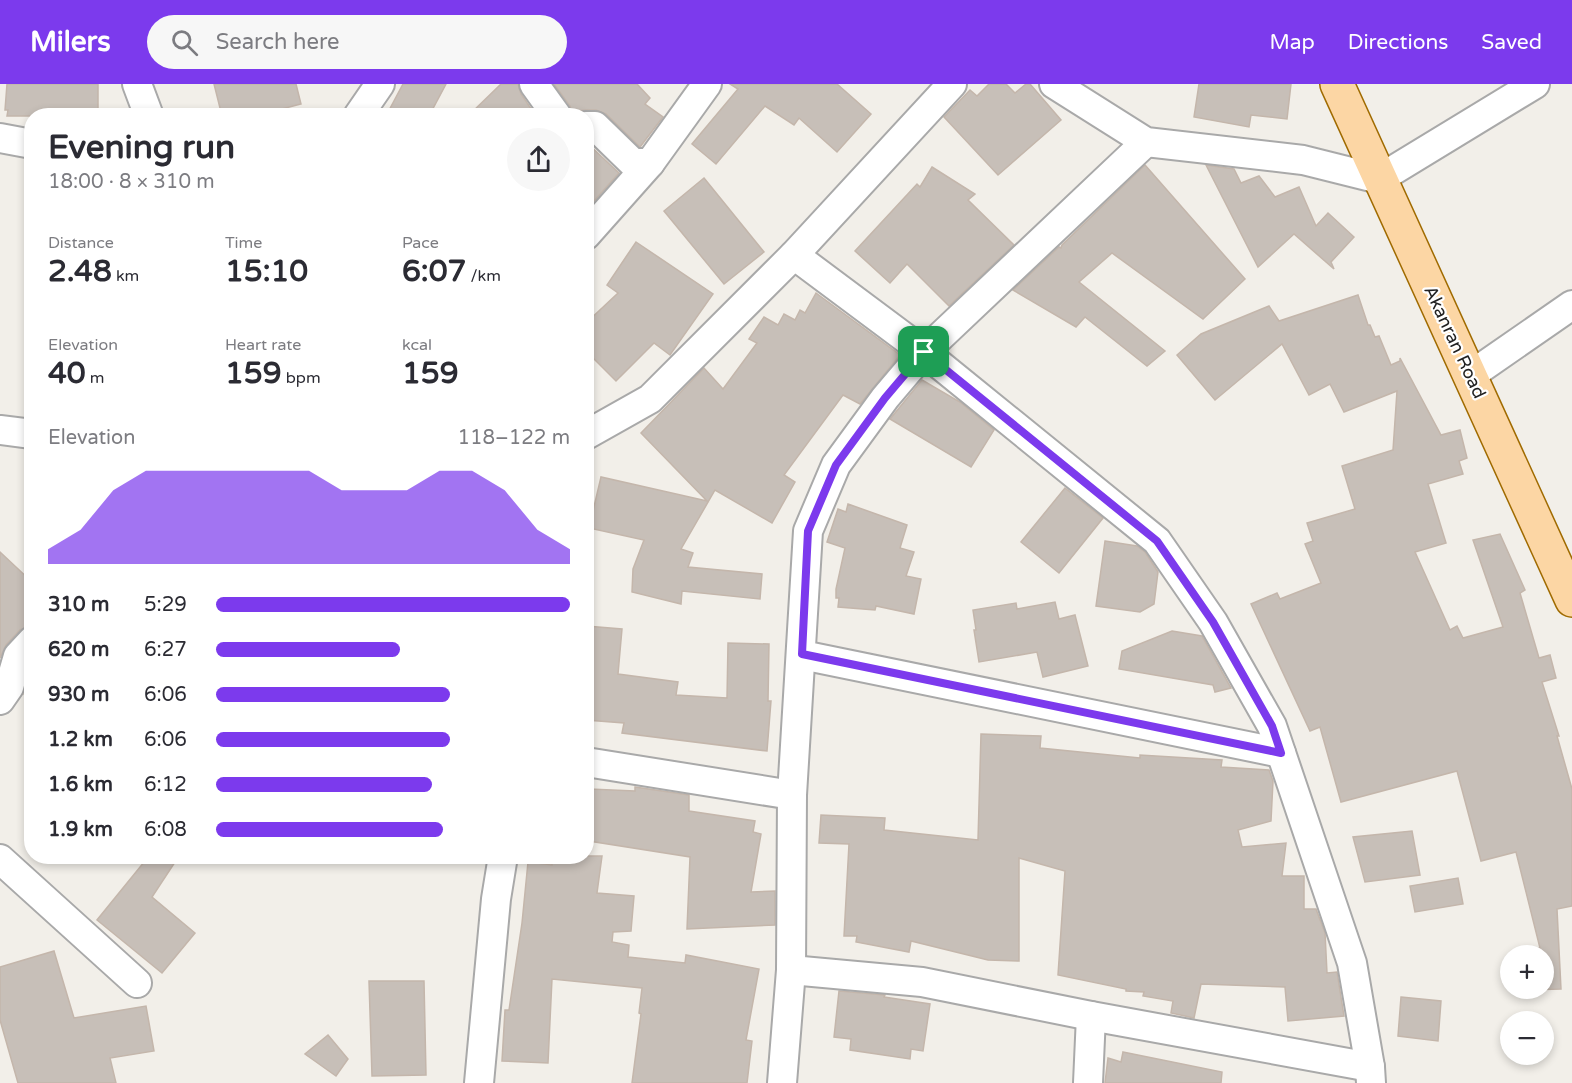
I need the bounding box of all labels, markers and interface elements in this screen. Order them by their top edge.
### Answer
search box [147,15,567,69]
text: Milers [30,25,111,59]
icon: search [168,26,201,59]
text: Search here [216,29,339,55]
text: Map [1269,30,1315,55]
text: Directions [1348,30,1448,55]
text: Saved [1481,30,1542,55]
text: Evening run [48,128,235,167]
button: share [507,128,570,191]
text: 18:00 · 8 × 310 m [48,170,215,194]
text: Distance [48,233,114,253]
text: Time [225,233,262,253]
text: Pace [402,233,439,253]
text: 2.48 [48,253,112,290]
text: 15:10 [225,253,308,290]
text: 6:07 [402,253,466,290]
text: km [112,266,139,286]
text: /km [466,266,501,286]
street label: Akanran Road [1419,282,1491,402]
pin [898,326,949,377]
text: Elevation [48,335,118,355]
text: Heart rate [225,335,301,355]
text: kcal [402,335,432,355]
icon: arrive [907,335,940,368]
text: 40 [48,355,86,392]
text: 159 [225,355,282,392]
text: 159 [402,355,459,392]
text: m [86,368,105,388]
text: bpm [282,368,321,388]
text: Elevation [48,426,135,450]
text: 118–122 m [457,426,570,450]
text: 310 m [48,593,109,617]
text: 5:29 [144,593,187,617]
text: 620 m [48,638,109,662]
text: 6:27 [144,638,187,662]
text: 930 m [48,683,109,707]
text: 6:06 [144,683,187,707]
text: 1.2 km [48,728,113,752]
text: 6:06 [144,728,187,752]
text: 1.6 km [48,773,113,797]
text: 6:12 [144,773,187,797]
text: 1.9 km [48,818,113,842]
text: 6:08 [144,818,187,842]
map controls [1500,945,1554,1065]
button: + [1500,945,1554,999]
button: − [1500,1011,1554,1065]

